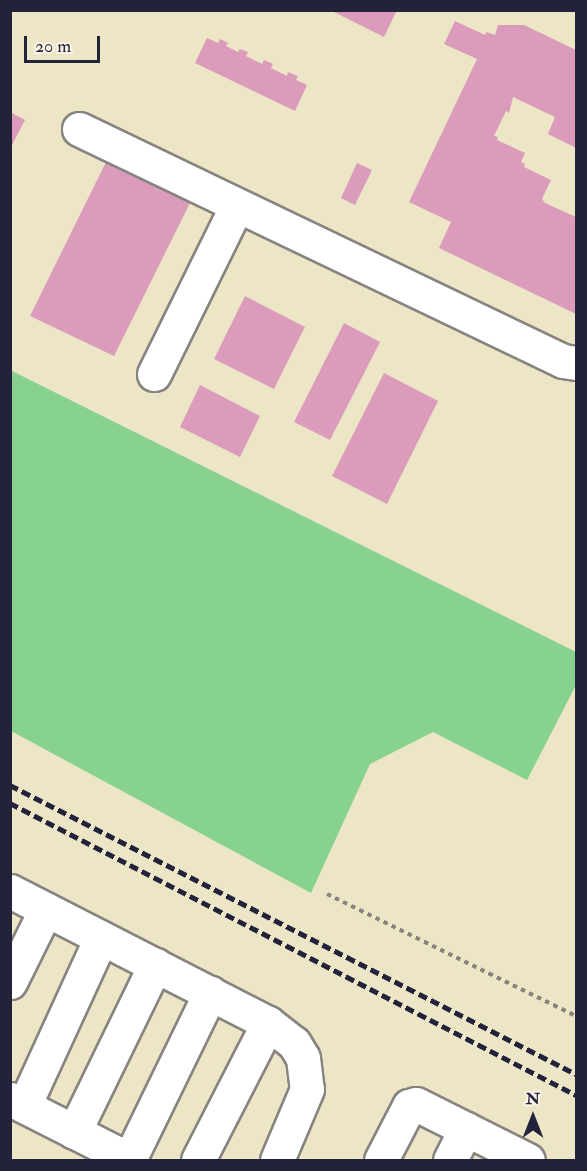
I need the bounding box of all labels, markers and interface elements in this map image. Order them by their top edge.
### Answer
scale bar [27,24,104,62]
text: 20 m [35,35,71,58]
north arrow [503,1087,563,1147]
text: N [526,1089,540,1109]

